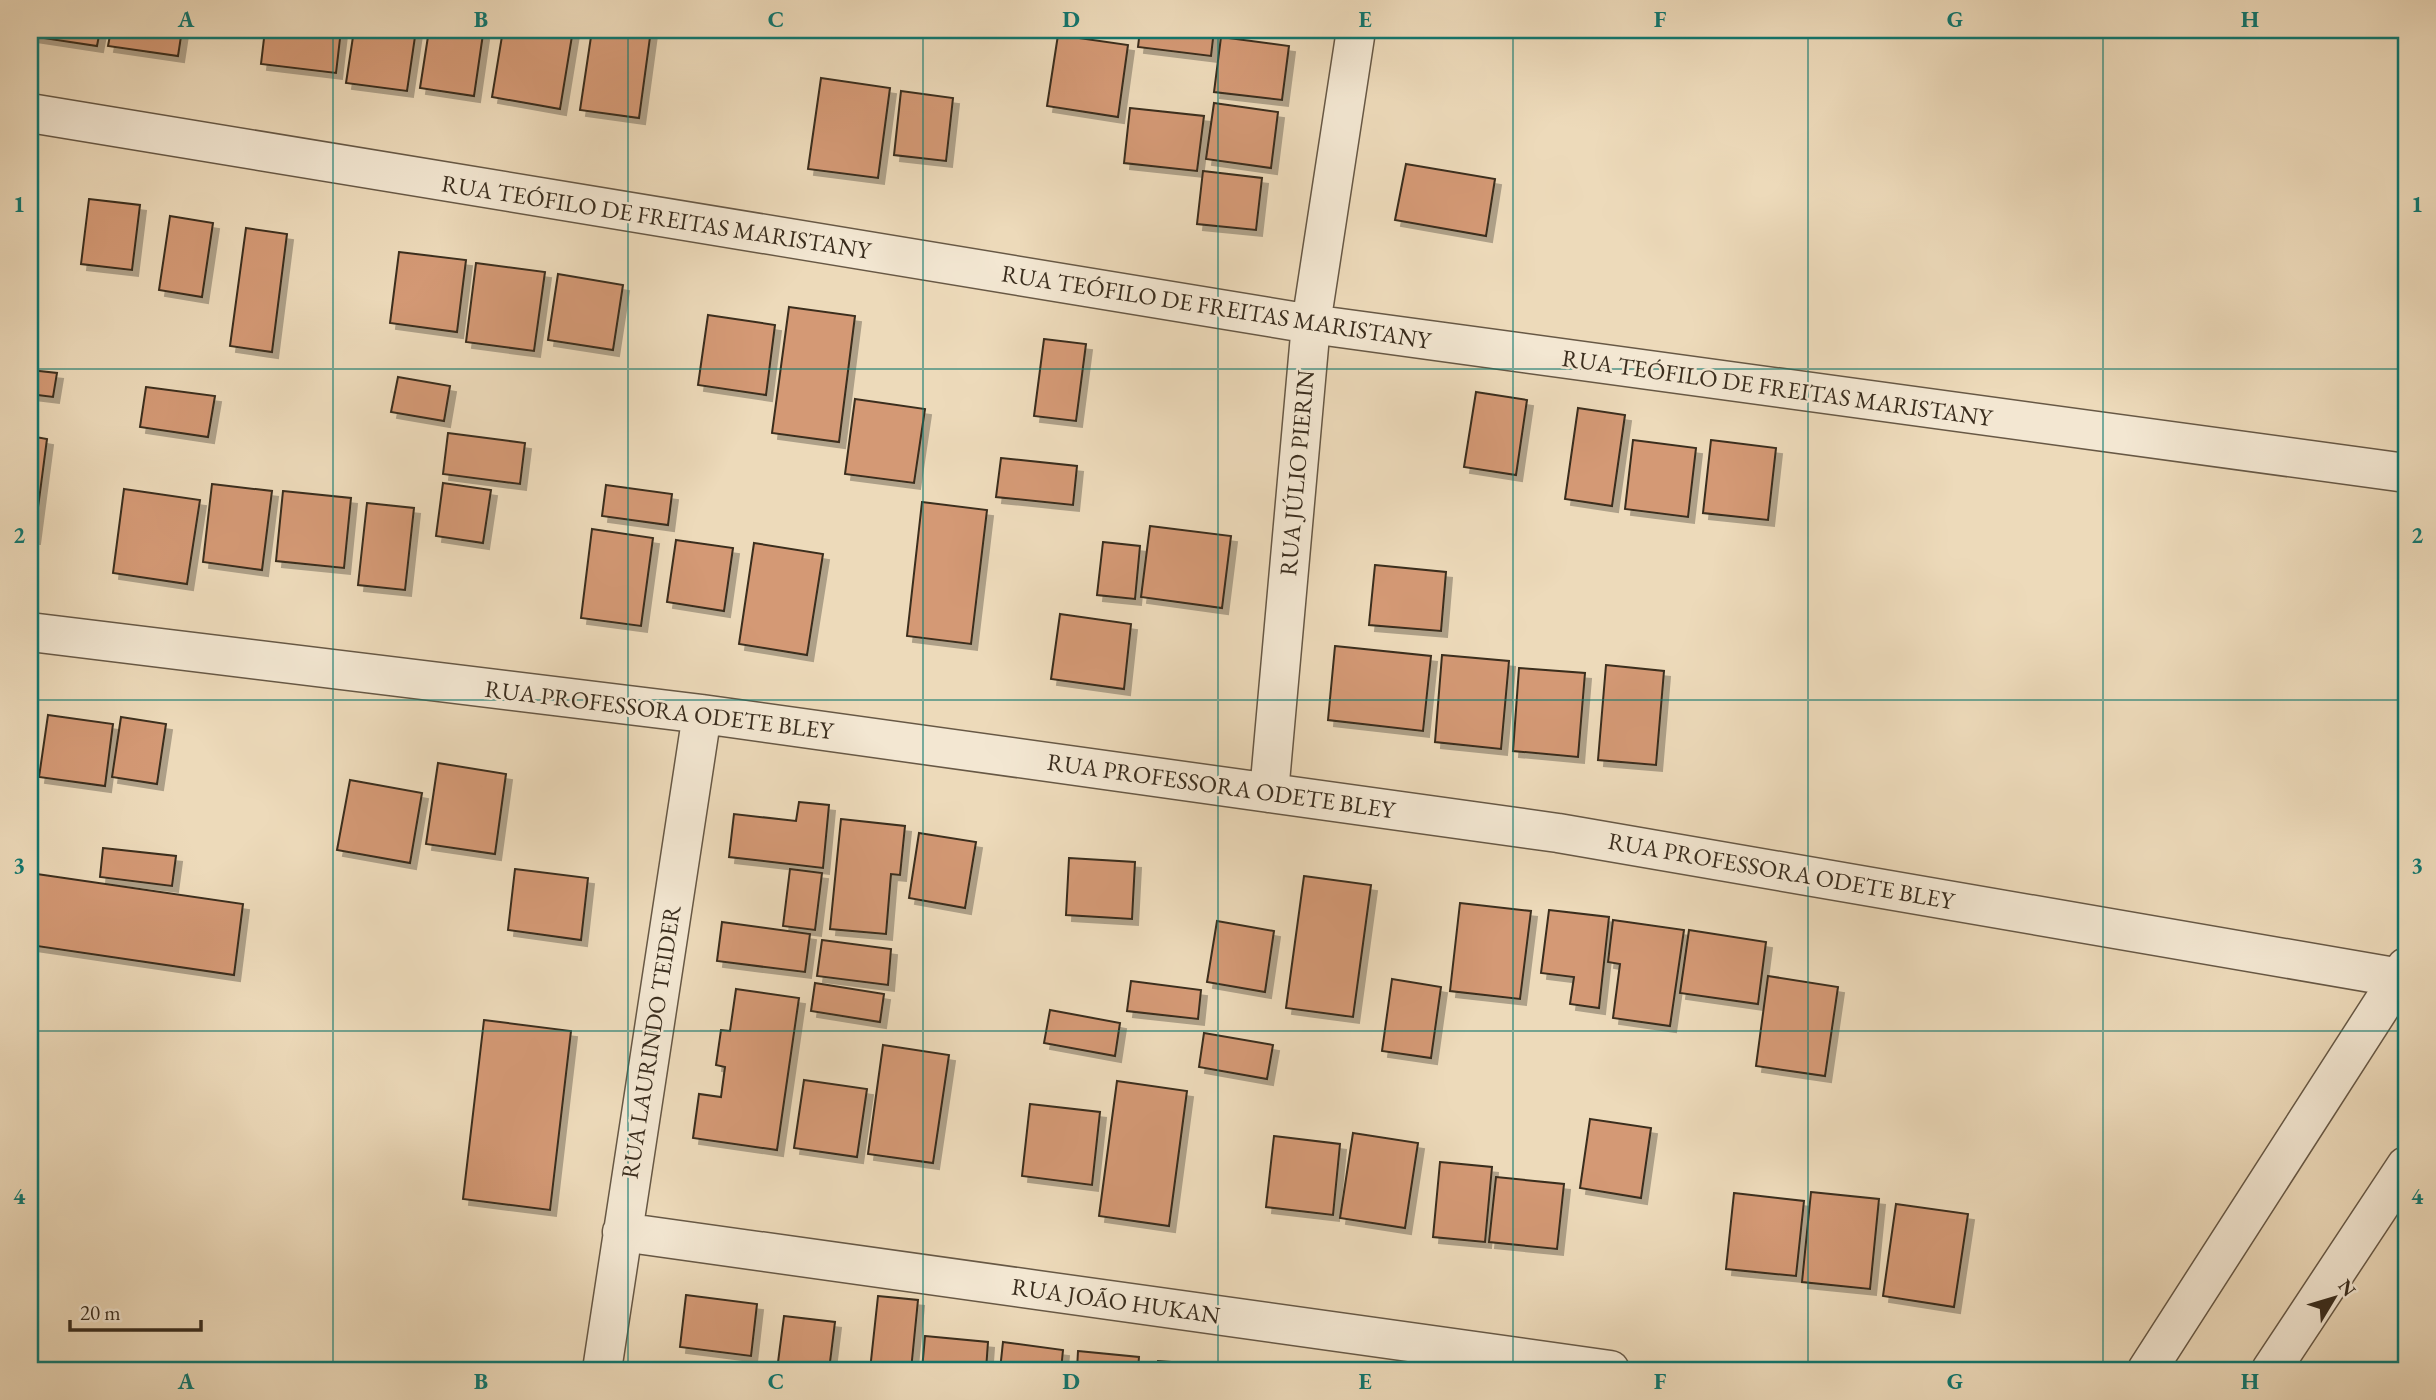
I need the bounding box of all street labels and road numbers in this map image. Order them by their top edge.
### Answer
street label: RUA TEÓFILO DE FREITAS MARISTANY [439,167,874,266]
street label: RUA TEÓFILO DE FREITAS MARISTANY [999,257,1434,356]
street label: RUA TEÓFILO DE FREITAS MARISTANY [1560,342,1995,433]
street label: RUA JÚLIO PIERIN [1272,369,1321,577]
street label: RUA PROFESSORA ODETE BLEY [483,673,836,746]
street label: RUA PROFESSORA ODETE BLEY [1045,746,1398,825]
street label: RUA PROFESSORA ODETE BLEY [1606,825,1958,916]
street label: RUA LAURINDO TEIDER [614,902,688,1181]
street label: RUA JOÃO HUKAN [1010,1271,1222,1330]

